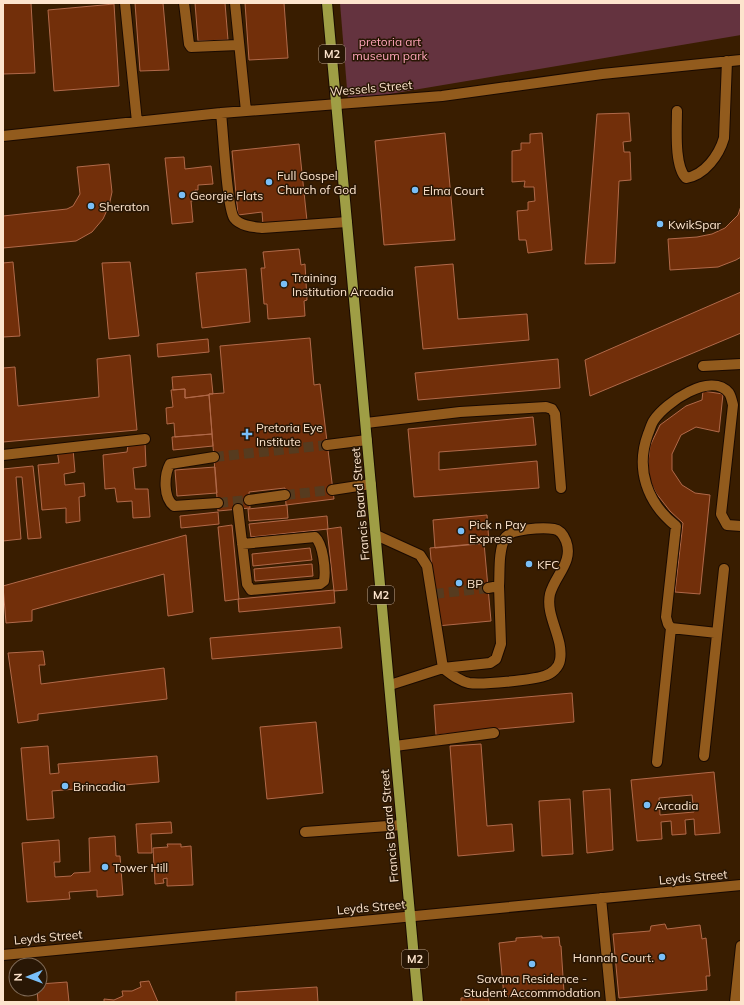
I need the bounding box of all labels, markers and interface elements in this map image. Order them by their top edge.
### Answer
park label: pretoria art museum park [352,34,429,63]
road number: M2 [319,45,345,63]
street label: Wessels Street [329,77,413,99]
place label: Full Gospel Church of God [277,168,356,197]
marker: Full Gospel Church of God [264,177,274,187]
place label: Elma Court [423,183,484,198]
marker: Elma Court [410,185,420,195]
place label: Georgie Flats [190,188,263,203]
marker: Georgie Flats [177,190,187,200]
place label: Sheraton [99,199,150,214]
marker: Sheraton [86,201,96,211]
place label: KwikSpar [668,217,722,232]
marker: KwikSpar [655,219,665,229]
place label: Training Institution Arcadia [292,270,394,299]
marker: Training Institution Arcadia [279,279,289,289]
place label: Pretoria Eye Institute [256,420,323,449]
marker: Pretoria Eye Institute [241,428,253,440]
street label: Francis Baard Street [348,447,372,561]
place label: Pick n Pay Express [469,517,527,546]
marker: Pick n Pay Express [456,526,466,536]
place label: KFC [537,557,559,572]
marker: KFC [524,559,534,569]
place label: BP [467,576,483,591]
marker: BP [454,578,464,588]
road number: M2 [368,586,394,604]
street label: Francis Baard Street [377,769,401,883]
place label: Brincadia [73,779,126,794]
marker: Brincadia [60,781,70,791]
place label: Arcadia [655,798,698,813]
marker: Arcadia [642,800,652,810]
place label: Tower Hill [113,860,168,875]
marker: Tower Hill [100,862,110,872]
street label: Leyds Street [658,867,728,887]
street label: Leyds Street [336,897,406,917]
street label: Leyds Street [13,927,83,947]
road number: M2 [402,950,428,968]
place label: Hannah Court. [573,950,654,965]
marker: Hannah Court. [657,952,667,962]
north arrow [8,957,48,997]
marker: Savana Residence - Student Accommodation [527,959,537,969]
place label: Savana Residence - Student Accommodation [463,971,601,1000]
text: N [11,973,25,981]

